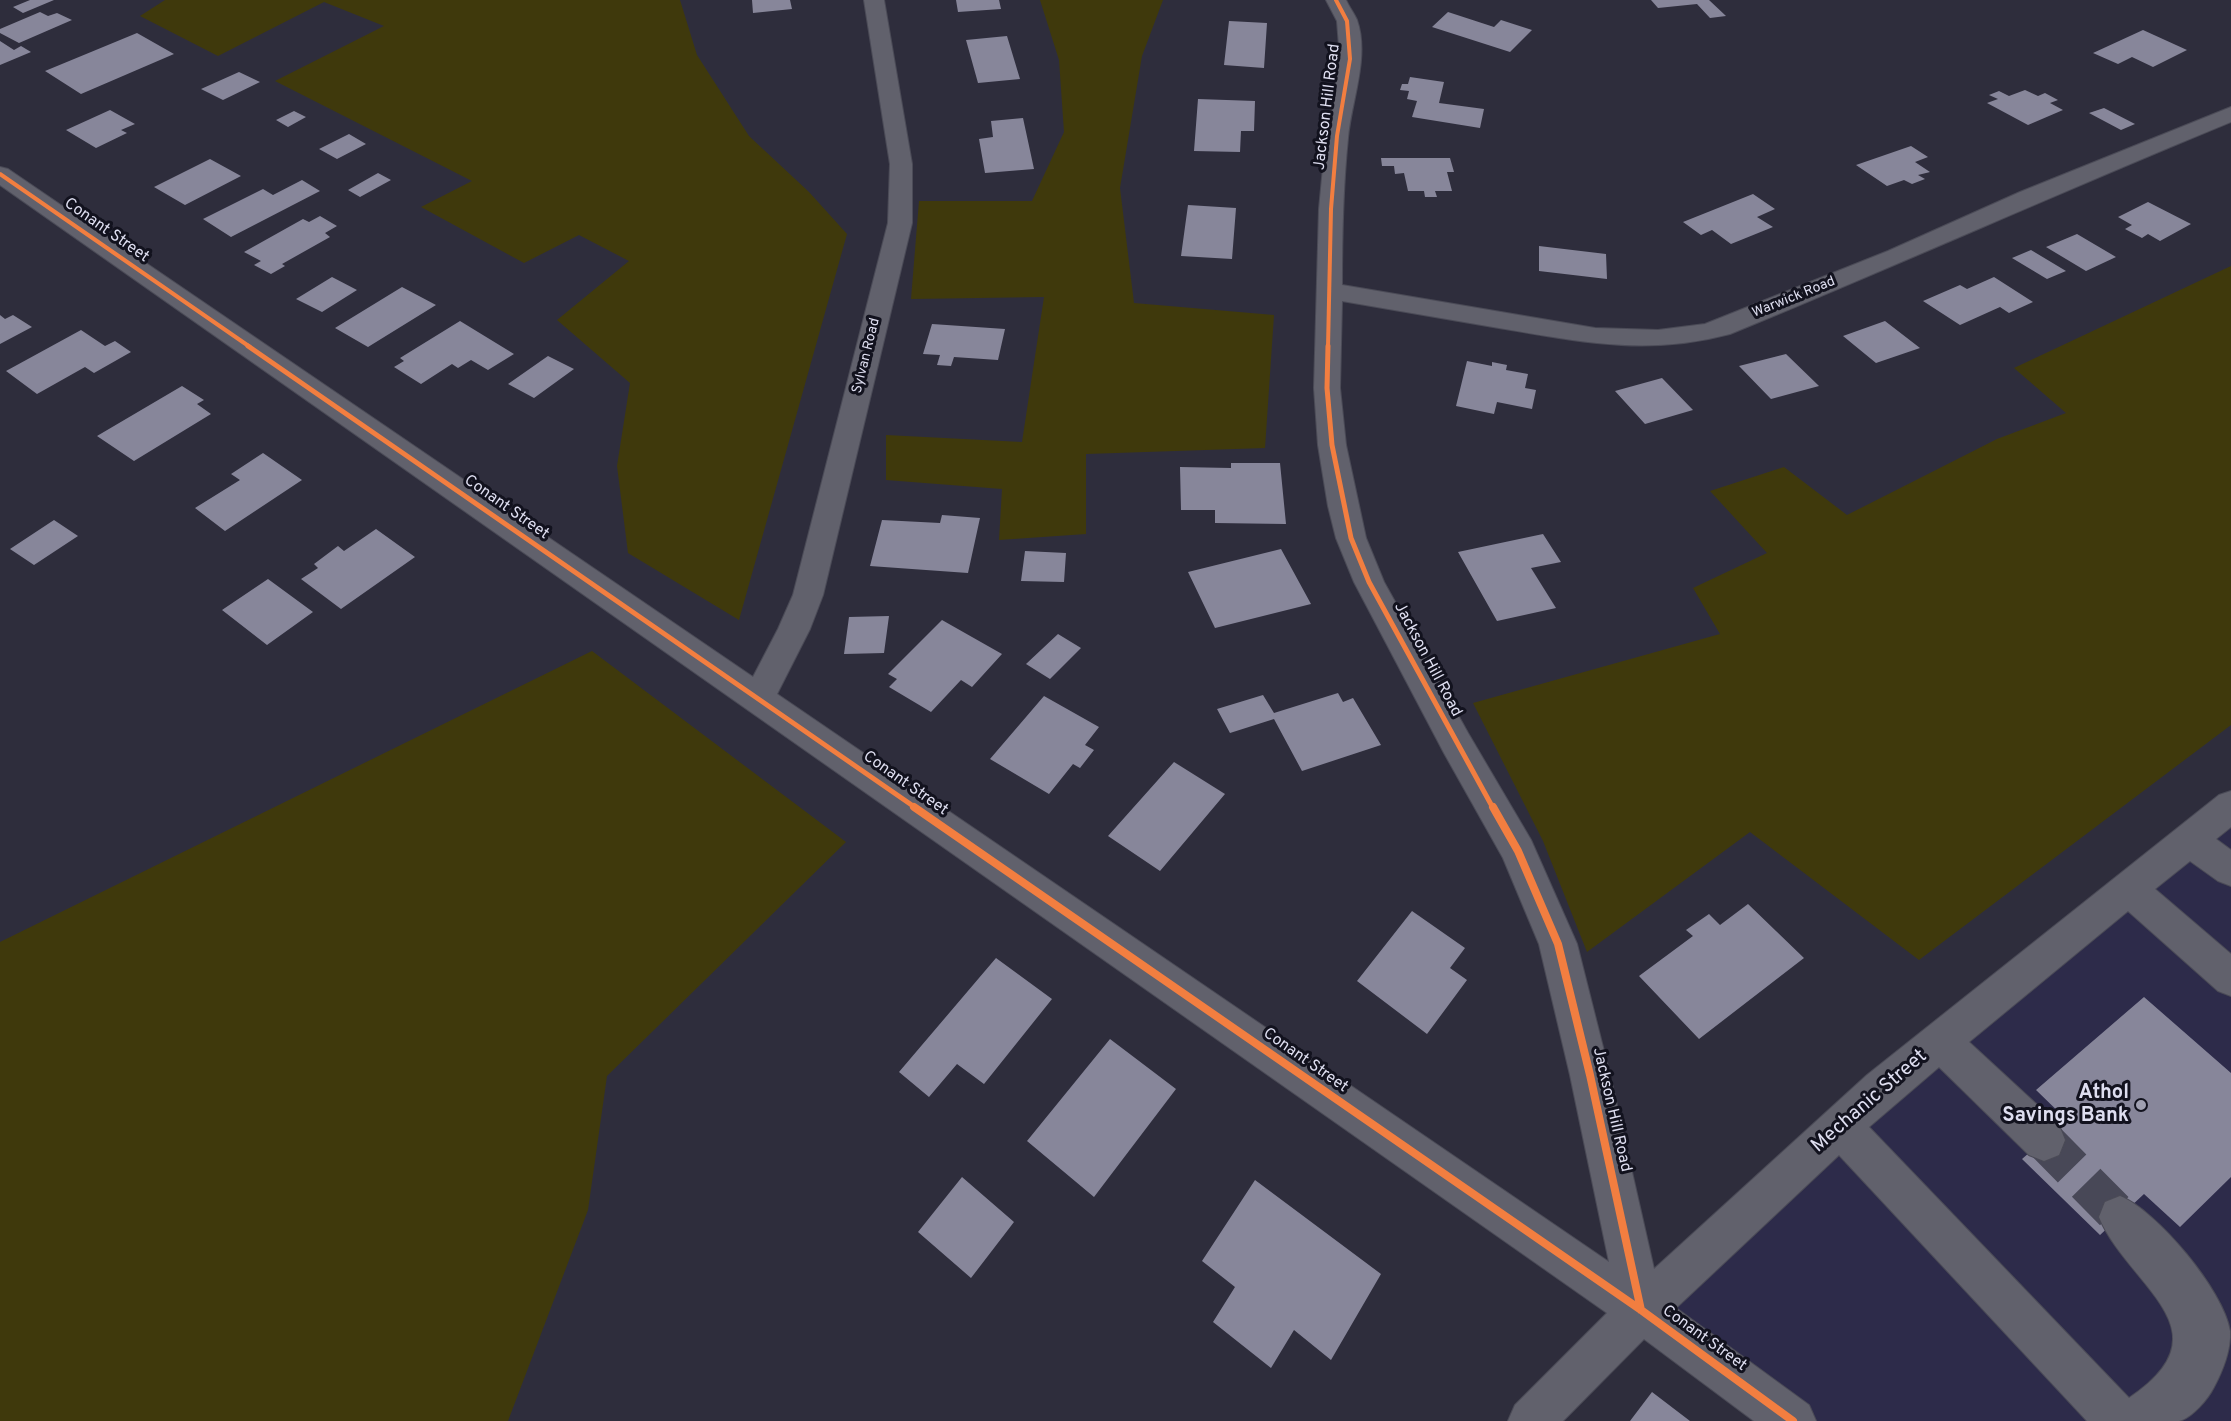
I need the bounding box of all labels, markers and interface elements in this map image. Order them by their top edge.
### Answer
street label: Jackson Hill Road [1311,43,1345,171]
street label: Conant Street [60,195,152,267]
street label: Warwick Road [1750,274,1838,322]
street label: Sylvan Road [850,317,884,395]
street label: Conant Street [460,472,552,544]
street label: Jackson Hill Road [1389,599,1465,721]
street label: Conant Street [859,748,951,820]
street label: Conant Street [1259,1025,1351,1097]
street label: Mechanic Street [1807,1045,1933,1159]
street label: Jackson Hill Road [1587,1046,1635,1174]
place label: Athol Savings Bank [2002,1082,2129,1129]
marker: Athol Savings Bank [2134,1098,2148,1112]
street label: Conant Street [1658,1302,1750,1376]

